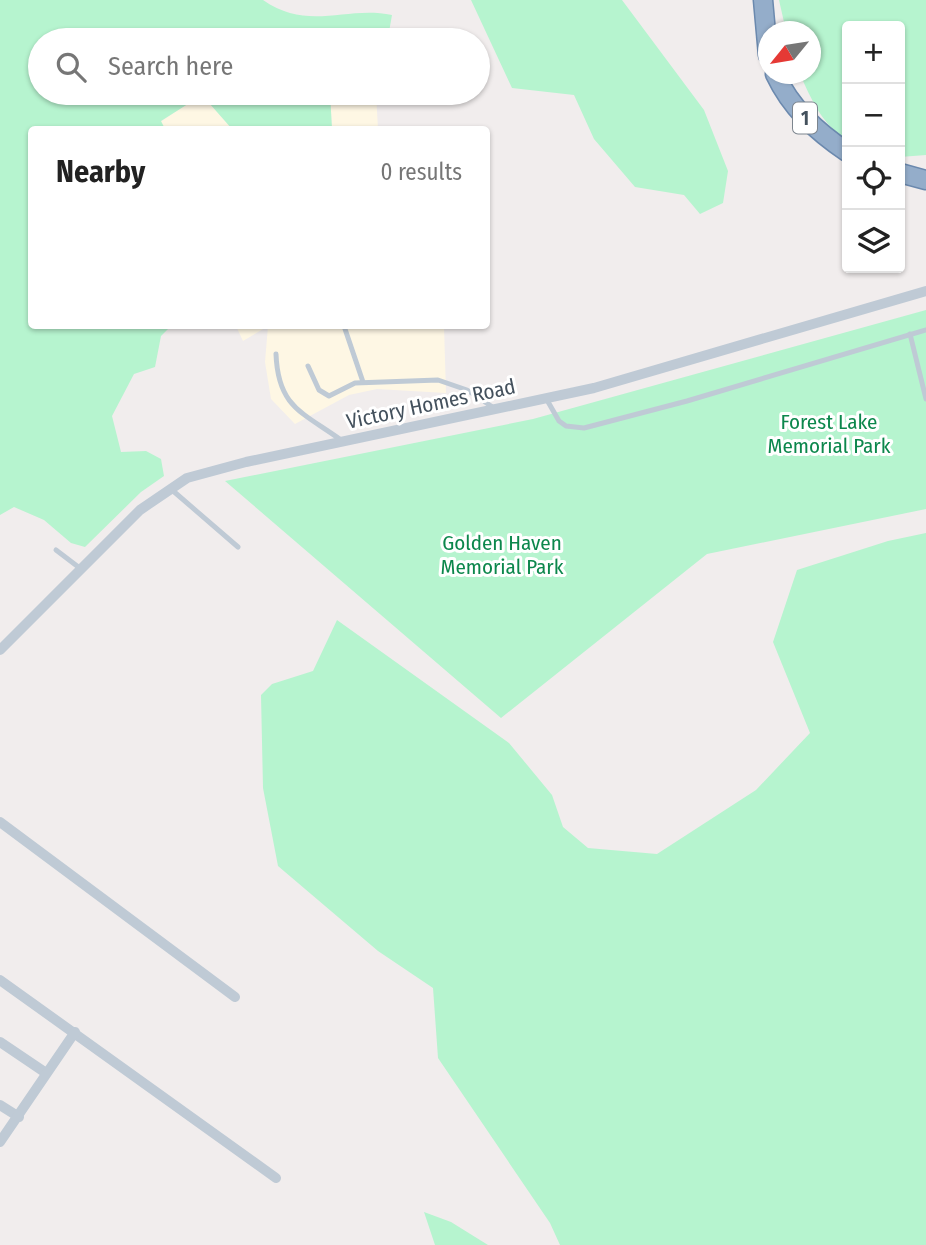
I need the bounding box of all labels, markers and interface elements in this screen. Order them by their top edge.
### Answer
north arrow [758,21,821,84]
map controls [842,21,905,273]
button: + [842,21,905,84]
search box [28,28,490,105]
icon: search [52,48,90,86]
text: Search here [108,51,233,82]
button: − [842,84,905,147]
road number: 1 [793,102,817,134]
button: locate [842,147,905,210]
text: Nearby [56,154,145,190]
text: 0 results [381,158,462,186]
button: layers [842,210,905,273]
street label: Victory Homes Road [344,373,518,435]
park label: Forest Lake Memorial Park [768,409,891,459]
park label: Golden Haven Memorial Park [441,530,564,580]

